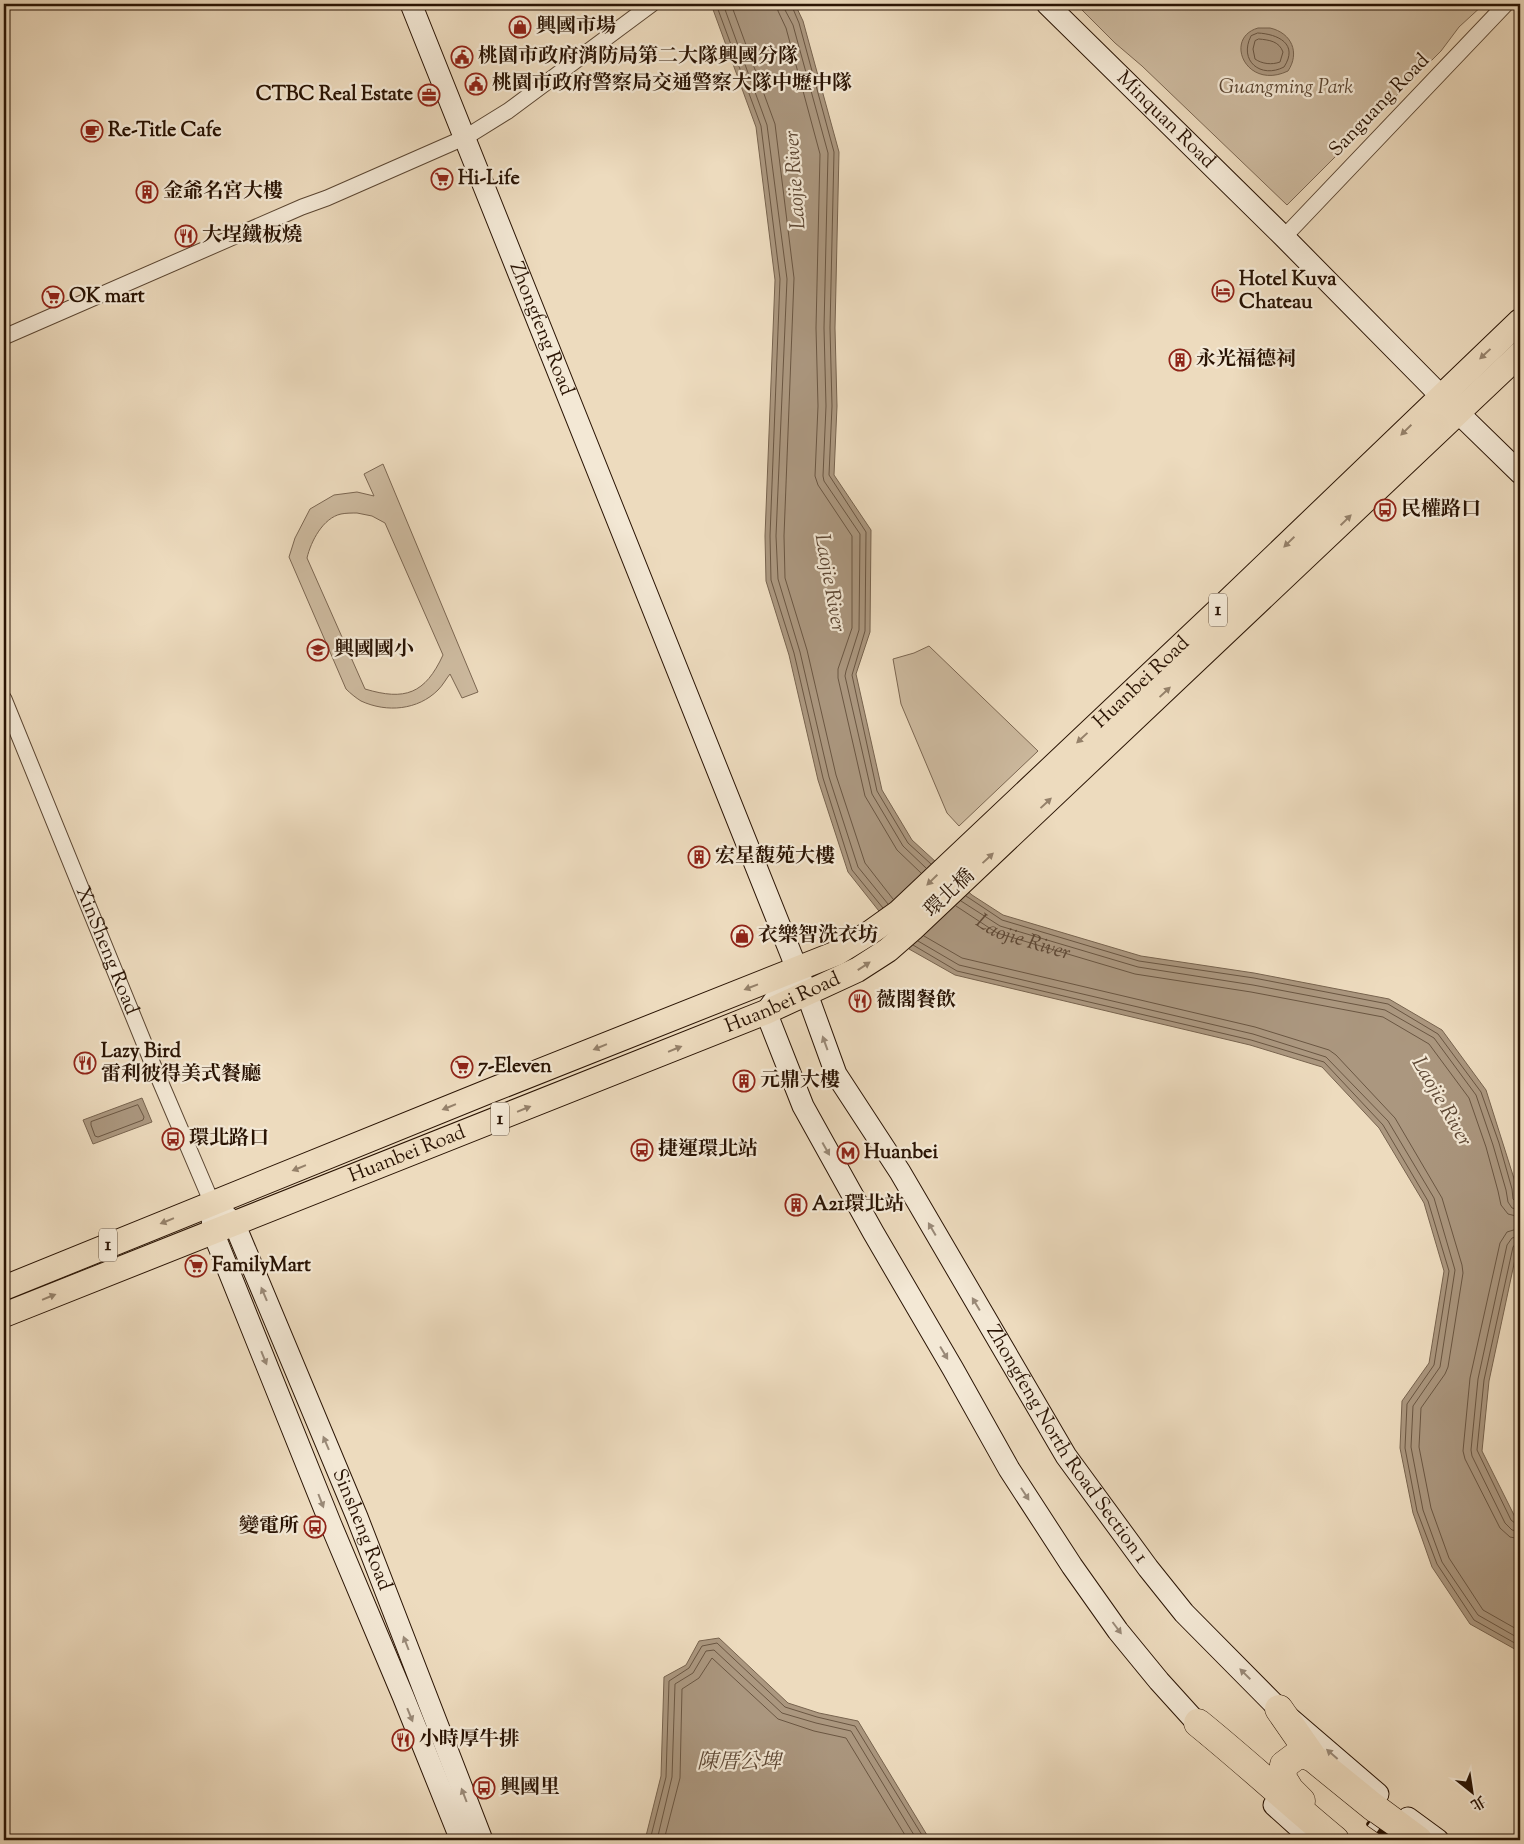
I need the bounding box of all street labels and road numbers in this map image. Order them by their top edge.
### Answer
street label: Sanguang Road [1323,48,1437,164]
street label: Minquan Road [1109,65,1221,176]
street label: Zhongfeng Road [501,258,581,400]
road number: 1 [1209,594,1227,626]
street label: Huanbei Road [1087,630,1196,736]
street label: 環北橋 [918,863,982,925]
street label: XinSheng Road [68,883,146,1019]
street label: Huanbei Road [721,965,845,1041]
road number: 1 [491,1102,509,1136]
street label: Huanbei Road [345,1118,470,1191]
road number: 1 [99,1228,117,1262]
street label: Zhongfeng North Road Section 1 [978,1320,1155,1570]
street label: Sinsheng Road [324,1464,399,1595]

